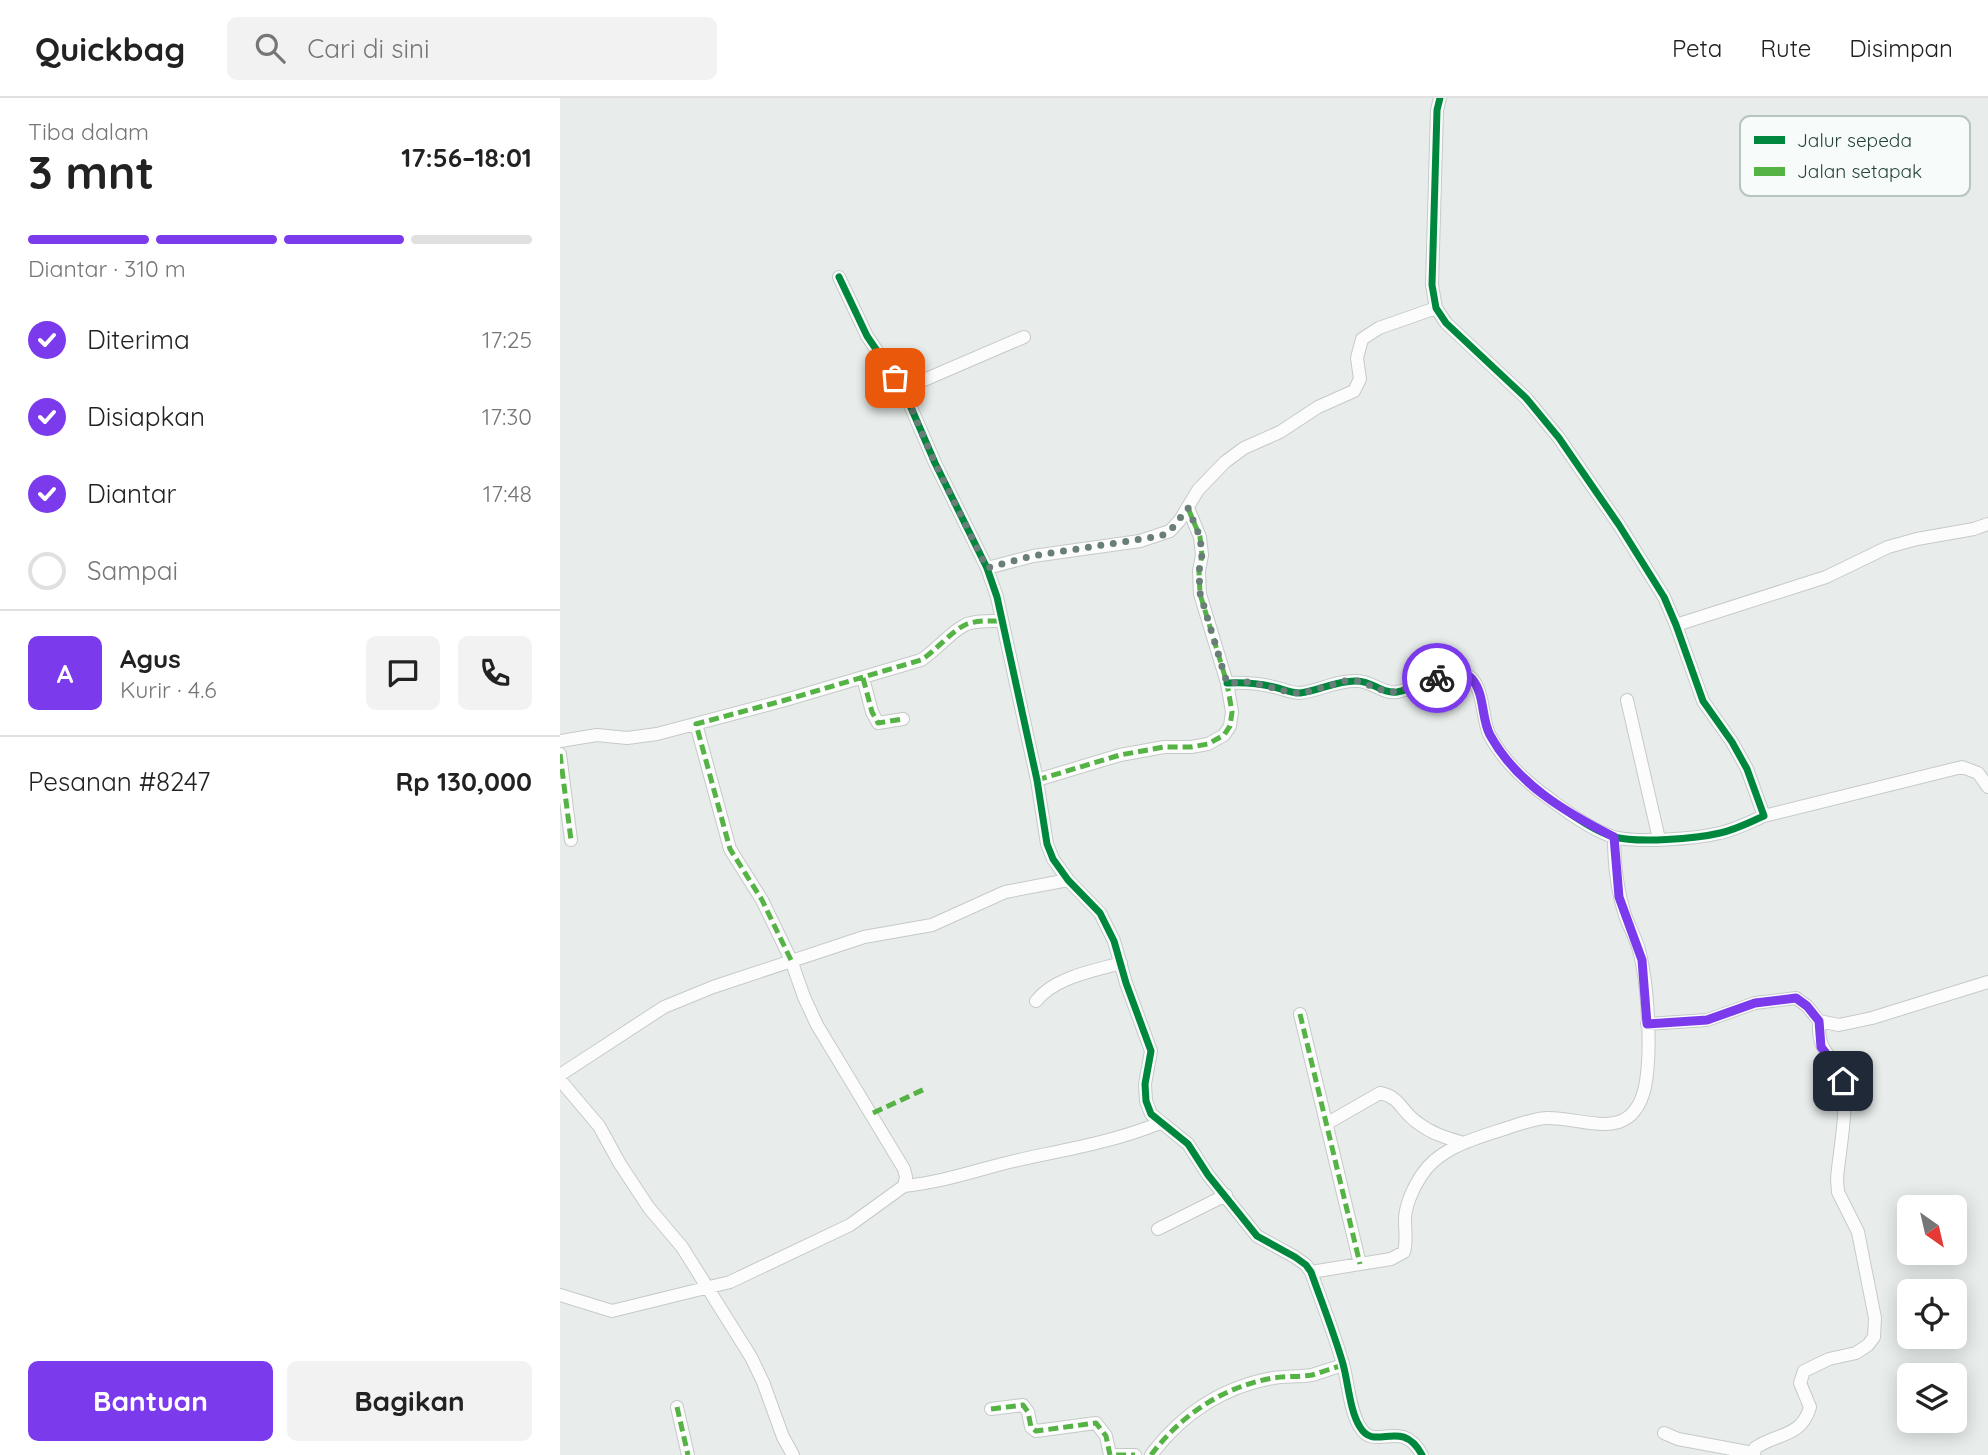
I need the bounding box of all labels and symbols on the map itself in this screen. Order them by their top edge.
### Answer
legend [1740,116,1970,196]
text: Jalur sepeda [1797,128,1912,152]
text: Jalan setapak [1797,159,1922,183]
pin [865,348,925,408]
courier [1402,643,1472,713]
pin [1813,1051,1873,1111]
north arrow [1897,1195,1967,1265]

